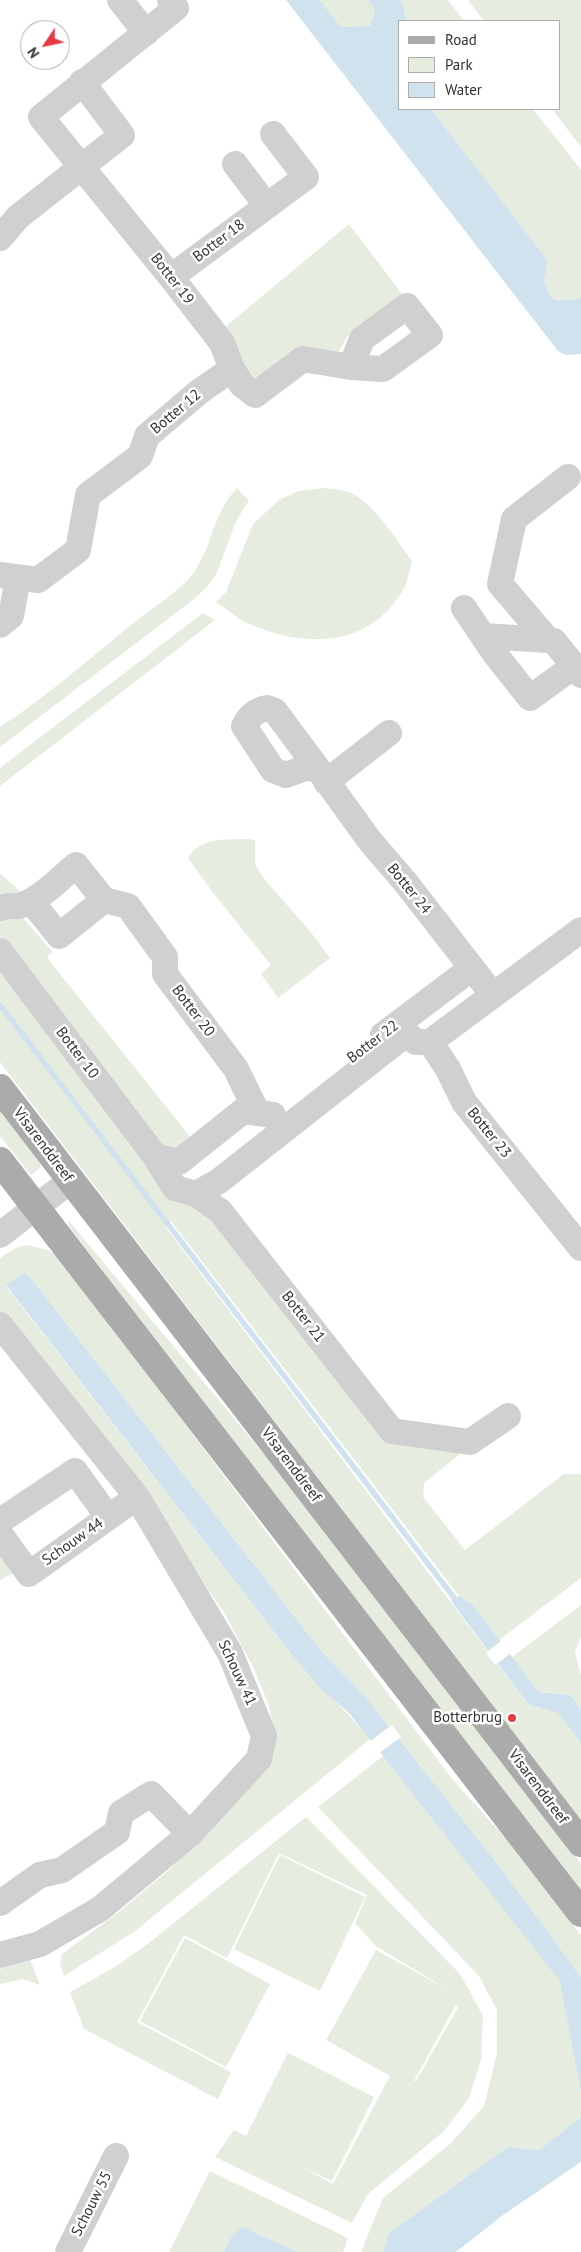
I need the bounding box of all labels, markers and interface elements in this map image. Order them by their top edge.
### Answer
north arrow [20,20,70,70]
legend [398,20,561,110]
text: Road [445,30,477,49]
text: N [23,44,43,62]
text: Park [445,55,473,74]
text: Water [445,80,482,99]
street label: Botter 18 [190,216,248,266]
street label: Botter 19 [146,250,198,308]
street label: Botter 12 [147,386,205,438]
street label: Botter 24 [383,860,435,918]
street label: Botter 20 [168,982,218,1040]
street label: Botter 22 [344,1017,402,1067]
street label: Botter 10 [52,1024,102,1082]
street label: Visarenddreef [9,1104,77,1186]
street label: Botter 23 [463,1104,515,1162]
street label: Botter 21 [277,1288,329,1346]
street label: Visarenddreef [257,1424,325,1506]
street label: Schouw 44 [39,1514,107,1570]
street label: Schouw 41 [214,1637,260,1709]
place label: Botterbrug [433,1709,502,1727]
marker: Botterbrug [506,1712,518,1724]
street label: Visarenddreef [504,1746,572,1828]
street label: Schouw 55 [68,2169,116,2239]

